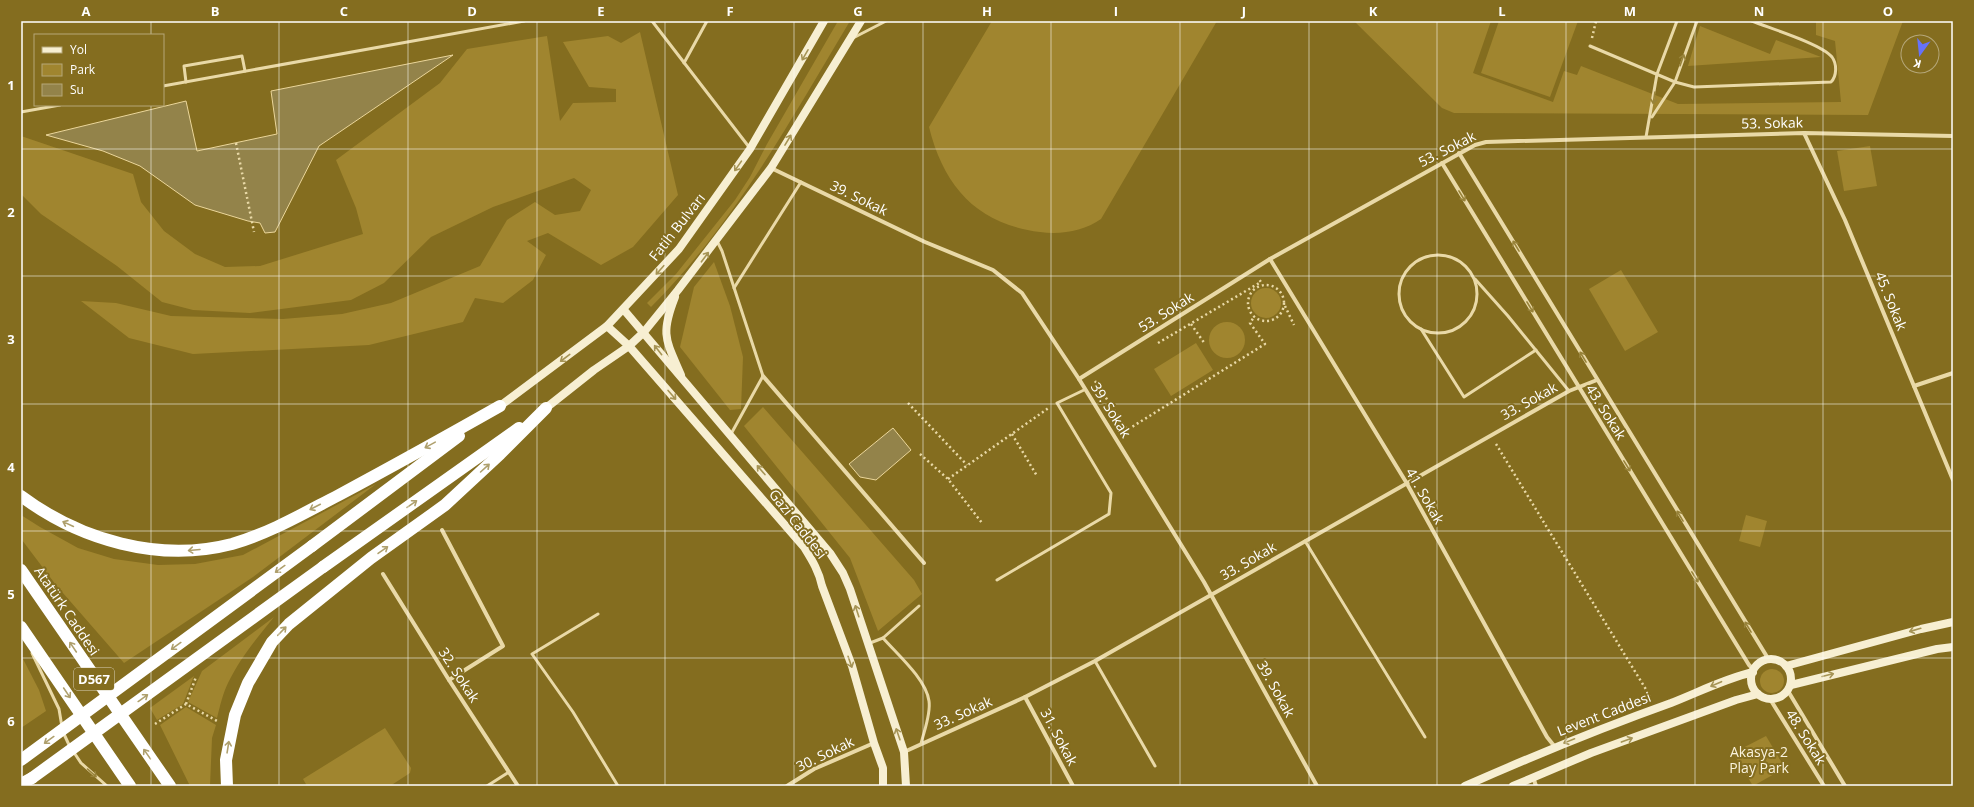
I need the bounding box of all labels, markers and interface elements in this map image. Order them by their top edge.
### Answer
text: A [82,2,91,20]
text: B [211,2,220,20]
text: C [340,2,348,20]
text: D [467,2,477,20]
text: E [597,2,605,20]
text: F [726,2,734,20]
text: G [853,2,863,20]
text: H [982,2,992,20]
text: I [1114,2,1118,20]
text: J [1241,2,1246,20]
text: K [1369,2,1378,20]
text: L [1498,2,1506,20]
text: M [1624,2,1636,20]
text: N [1754,2,1764,20]
text: O [1883,2,1893,20]
legend [34,34,164,106]
north arrow [1900,34,1940,74]
text: Yol [70,41,87,58]
one-way arrow [800,49,808,61]
one-way arrow [1679,54,1687,66]
text: K [1911,56,1923,72]
text: Park [70,61,96,78]
text: 1 [7,76,15,94]
text: Su [70,81,84,98]
one-way arrow [1650,91,1658,104]
street label: 53. Sokak [1741,112,1804,133]
street label: 53. Sokak [1415,126,1479,171]
one-way arrow [784,134,792,146]
one-way arrow [734,160,742,171]
street label: 39. Sokak [827,175,892,220]
street label: Fatih Bulvarı [644,189,709,264]
one-way arrow [1458,190,1466,201]
text: 2 [7,203,15,221]
one-way arrow [1511,240,1519,252]
one-way arrow [700,252,709,263]
one-way arrow [655,265,664,275]
street label: 45. Sokak [1871,269,1912,334]
street label: 53. Sokak [1134,287,1198,336]
one-way arrow [1526,301,1534,313]
text: 3 [7,330,15,348]
one-way arrow [654,345,662,356]
one-way arrow [1579,351,1587,363]
one-way arrow [559,353,570,362]
street label: 33. Sokak [1497,377,1561,424]
street label: 39. Sokak [1087,378,1136,442]
street label: 43. Sokak [1582,380,1631,444]
one-way arrow [667,390,676,401]
one-way arrow [424,442,436,450]
text: 4 [7,458,15,476]
one-way arrow [1623,460,1631,472]
one-way arrow [479,464,490,473]
street label: 41. Sokak [1402,464,1449,528]
one-way arrow [756,465,765,476]
street label: Gazi Caddesi [765,485,832,562]
one-way arrow [407,500,418,508]
one-way arrow [309,504,321,511]
one-way arrow [1676,510,1684,522]
one-way arrow [62,520,74,527]
street label: 33. Sokak [1216,537,1280,584]
one-way arrow [378,546,389,554]
one-way arrow [188,547,201,554]
street label: Atatürk Caddesi [31,562,104,659]
one-way arrow [275,565,286,573]
one-way arrow [1691,571,1699,583]
text: 5 [7,585,15,603]
one-way arrow [852,605,860,617]
one-way arrow [1743,621,1751,633]
one-way arrow [277,626,287,636]
one-way arrow [1909,627,1922,635]
one-way arrow [69,642,77,653]
one-way arrow [170,642,181,650]
street label: 32. Sokak [435,644,485,706]
one-way arrow [847,656,854,669]
street label: 39. Sokak [1253,657,1300,721]
road number: D567 [74,668,114,690]
one-way arrow [1822,671,1835,679]
one-way arrow [1710,680,1722,688]
street label: Levent Caddesi [1554,687,1653,740]
one-way arrow [63,688,71,699]
street label: 33. Sokak [931,691,996,734]
one-way arrow [137,693,148,702]
street label: 31. Sokak [1037,705,1083,769]
street label: 48. Sokak [1782,705,1831,769]
text: 6 [7,712,15,730]
one-way arrow [894,728,901,741]
street label: 30. Sokak [793,731,857,776]
one-way arrow [43,736,54,744]
one-way arrow [1620,736,1633,743]
one-way arrow [1563,738,1575,746]
one-way arrow [224,741,232,754]
park label: Akasya-2 Play Park [1729,742,1789,777]
one-way arrow [143,749,151,760]
one-way arrow [87,769,98,778]

